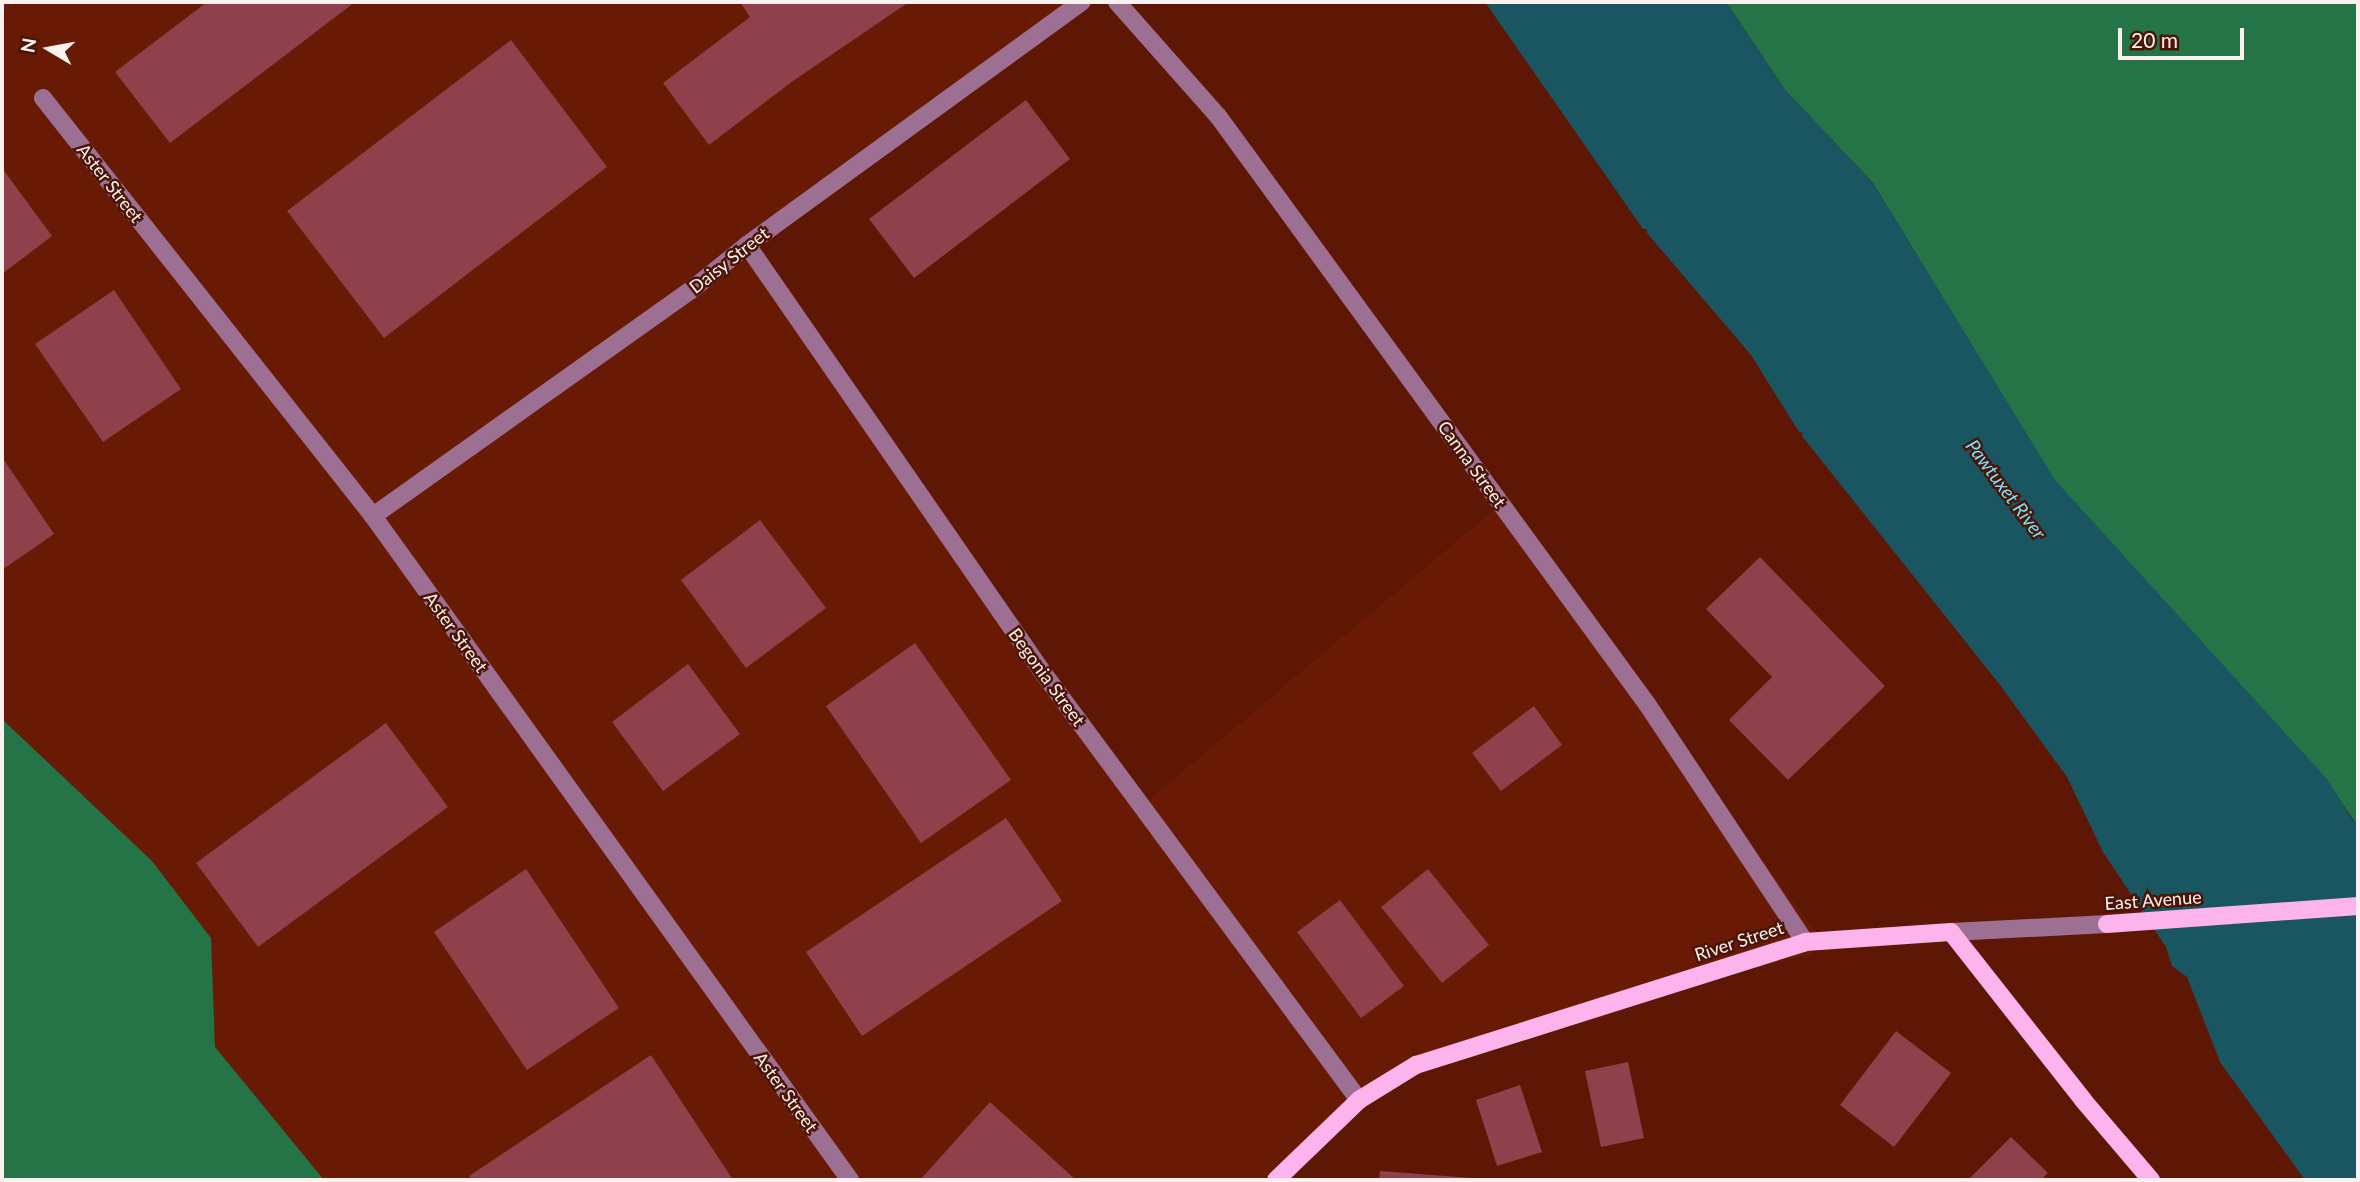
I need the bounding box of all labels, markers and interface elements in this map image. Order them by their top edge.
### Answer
north arrow [14,14,84,84]
scale bar [2122,14,2248,58]
text: 20 m [2131,27,2178,52]
text: N [15,36,40,54]
street label: Aster Street [72,139,148,227]
street label: Daisy Street [685,222,773,298]
street label: Canna Street [1433,416,1511,512]
water label: Pawtuxet River [1961,435,2051,543]
street label: Aster Street [420,587,492,677]
street label: Begonia Street [1004,624,1090,730]
street label: East Avenue [2104,886,2202,914]
street label: River Street [1692,916,1786,966]
street label: Aster Street [750,1047,822,1137]

